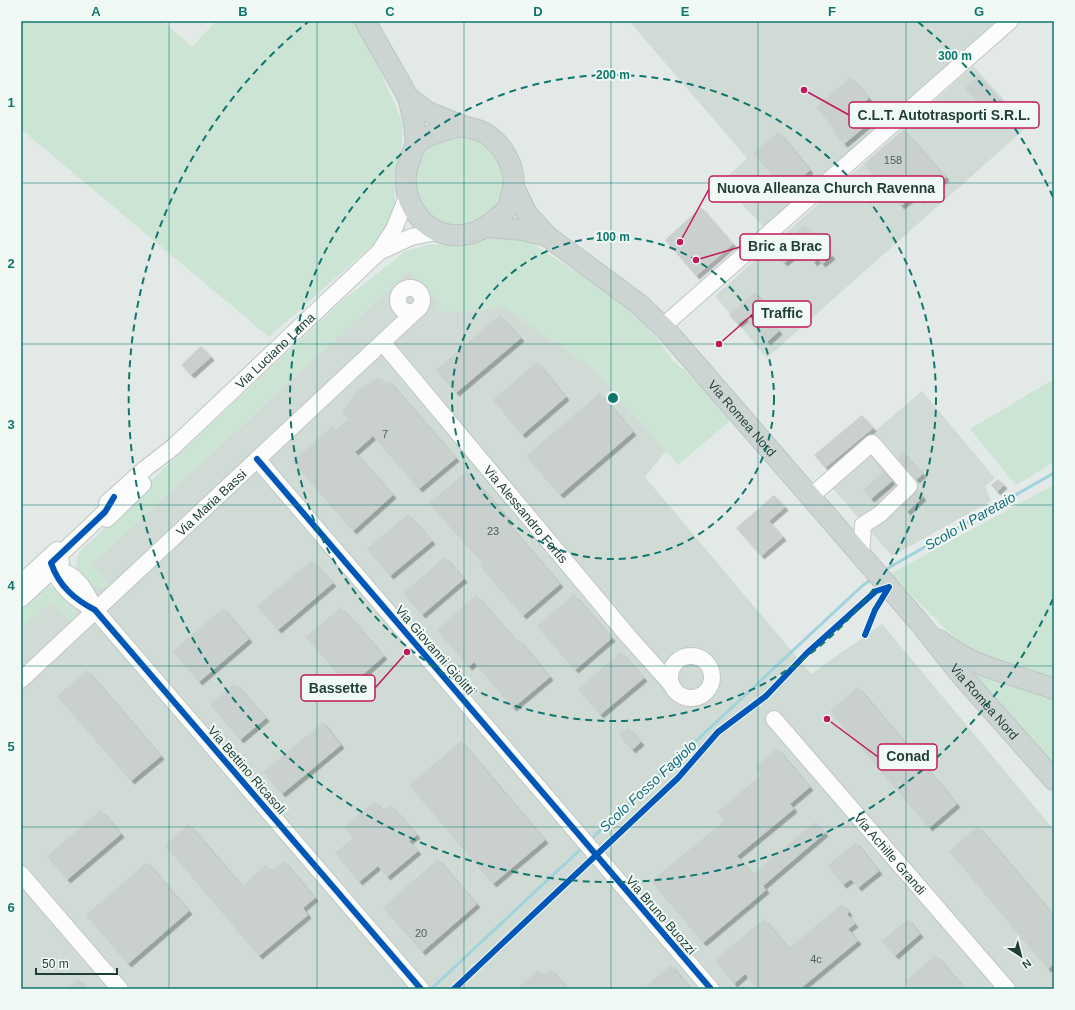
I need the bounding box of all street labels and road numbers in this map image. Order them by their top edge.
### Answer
street label: Via Luciano Lama [232,309,318,392]
street label: Via Romea Nord [705,377,779,459]
street label: Via Alessandro Fortis [481,462,571,566]
street label: Via Maria Bassi [173,466,249,539]
street label: Via Giovanni Giolitti [392,602,478,698]
street label: Via Romea Nord [947,661,1022,742]
street label: Via Bettino Ricasoli [205,723,289,817]
street label: Via Achille Grandi [851,810,930,898]
street label: Via Bruno Buozzi [623,873,699,958]

